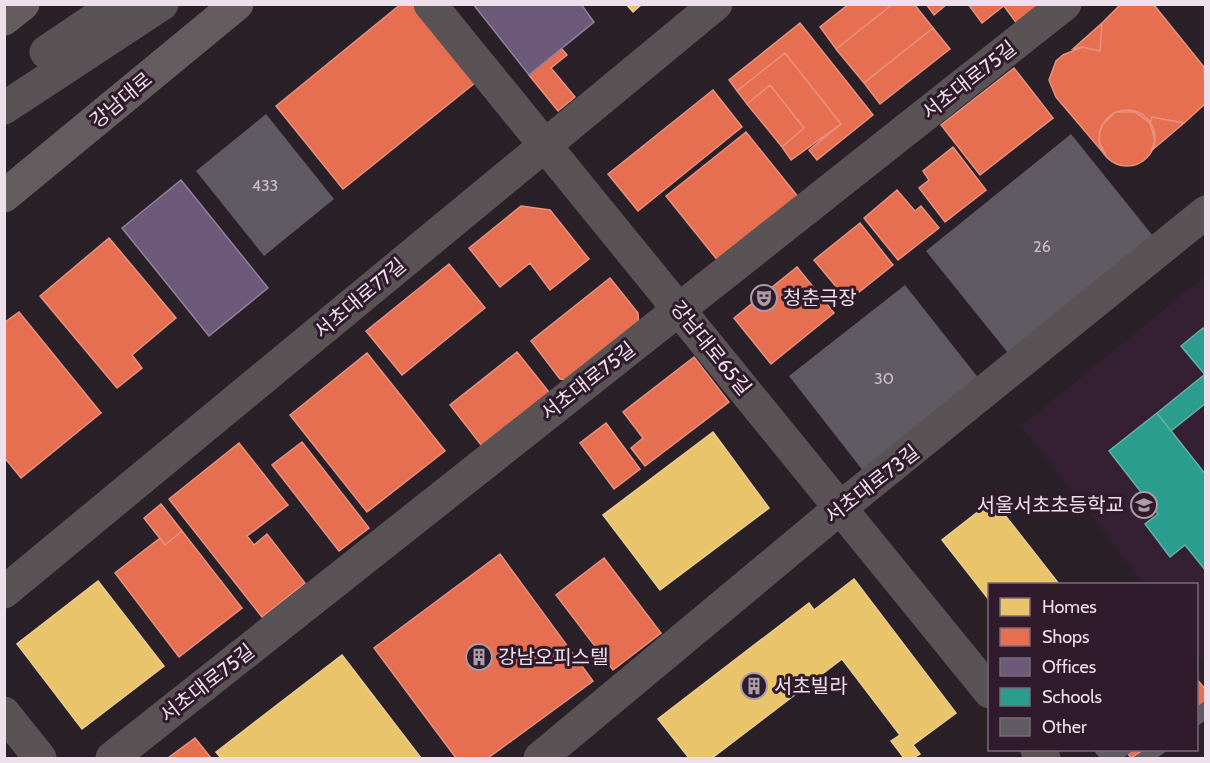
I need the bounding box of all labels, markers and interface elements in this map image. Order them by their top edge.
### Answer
street label: 서초대로75길 [917,36,1021,124]
street label: 강남대로 [85,67,157,133]
house number: 433 [252,176,278,195]
house number: 26 [1033,237,1051,256]
street label: 서초대로77길 [309,253,411,343]
theatre icon: 청춘극장 [749,283,779,313]
place label: 청춘극장 [783,286,857,310]
street label: 강남대로65길 [666,296,756,400]
street label: 서초대로75길 [536,337,640,425]
house number: 30 [874,369,894,388]
street label: 서초대로73길 [820,440,924,528]
school or university icon: 서울서초초등학교 [1129,490,1159,520]
place label: 서울서초초등학교 [977,493,1124,517]
legend [988,583,1198,751]
text: Homes [1042,596,1097,618]
text: Shops [1042,626,1090,648]
street label: 서초대로75길 [155,639,259,727]
building icon: 강남오피스텔 [464,642,494,672]
place label: 강남오피스텔 [498,645,608,669]
text: Offices [1042,656,1096,678]
building icon: 서초빌라 [739,671,769,701]
place label: 서초빌라 [774,674,848,698]
text: Schools [1042,686,1102,708]
text: Other [1042,716,1087,738]

